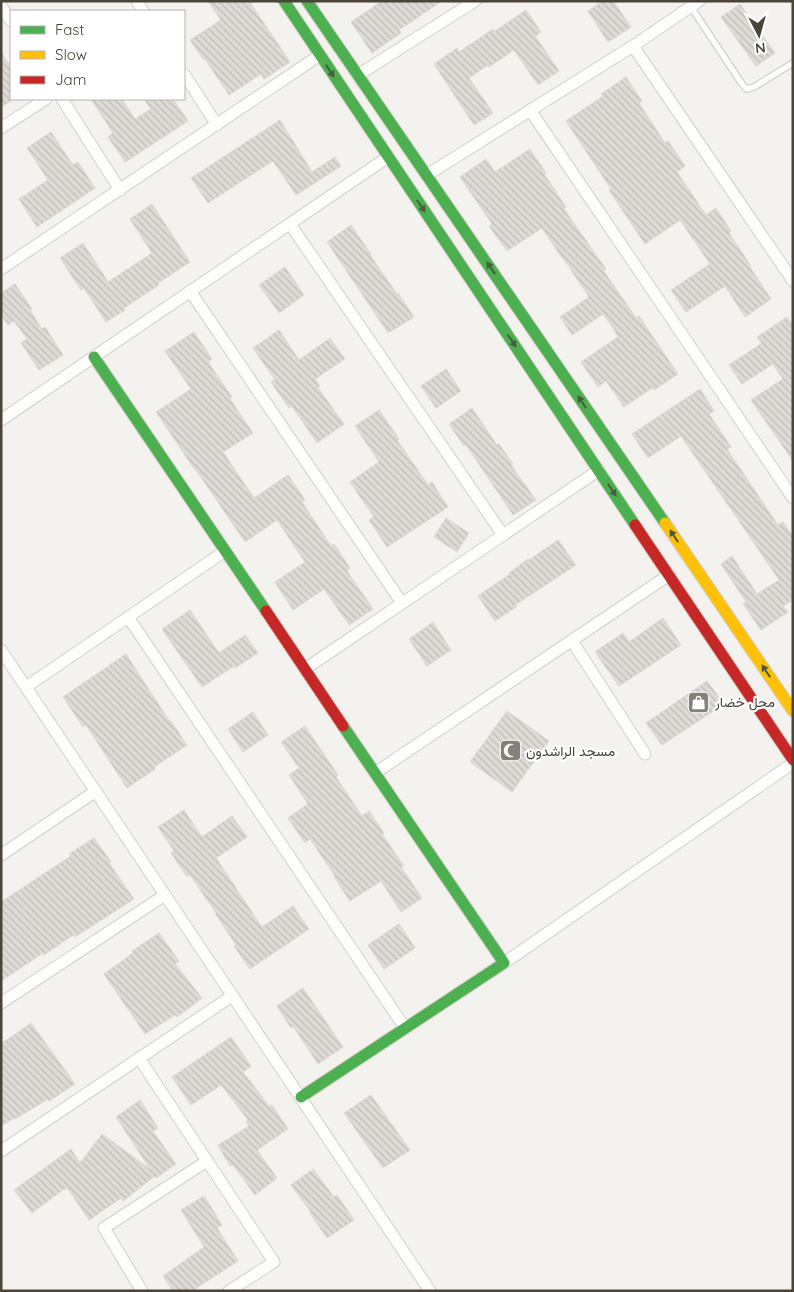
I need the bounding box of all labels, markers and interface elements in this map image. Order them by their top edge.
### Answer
legend [10,10,185,100]
north arrow [734,10,784,60]
text: Fast [55,20,84,39]
text: N [754,38,766,57]
text: Slow [55,45,87,64]
one-way arrow [326,64,335,78]
text: Jam [55,70,86,89]
one-way arrow [416,199,426,212]
one-way arrow [486,261,495,275]
one-way arrow [507,334,517,347]
one-way arrow [578,395,587,409]
one-way arrow [607,483,617,497]
one-way arrow [670,529,679,543]
one-way arrow [761,664,770,677]
shop icon: محل خضار [687,690,711,714]
place label: محل خضار [714,693,775,711]
mosque icon: مسجد الراشدون [498,739,522,763]
place label: مسجد الراشدون [526,742,615,760]

